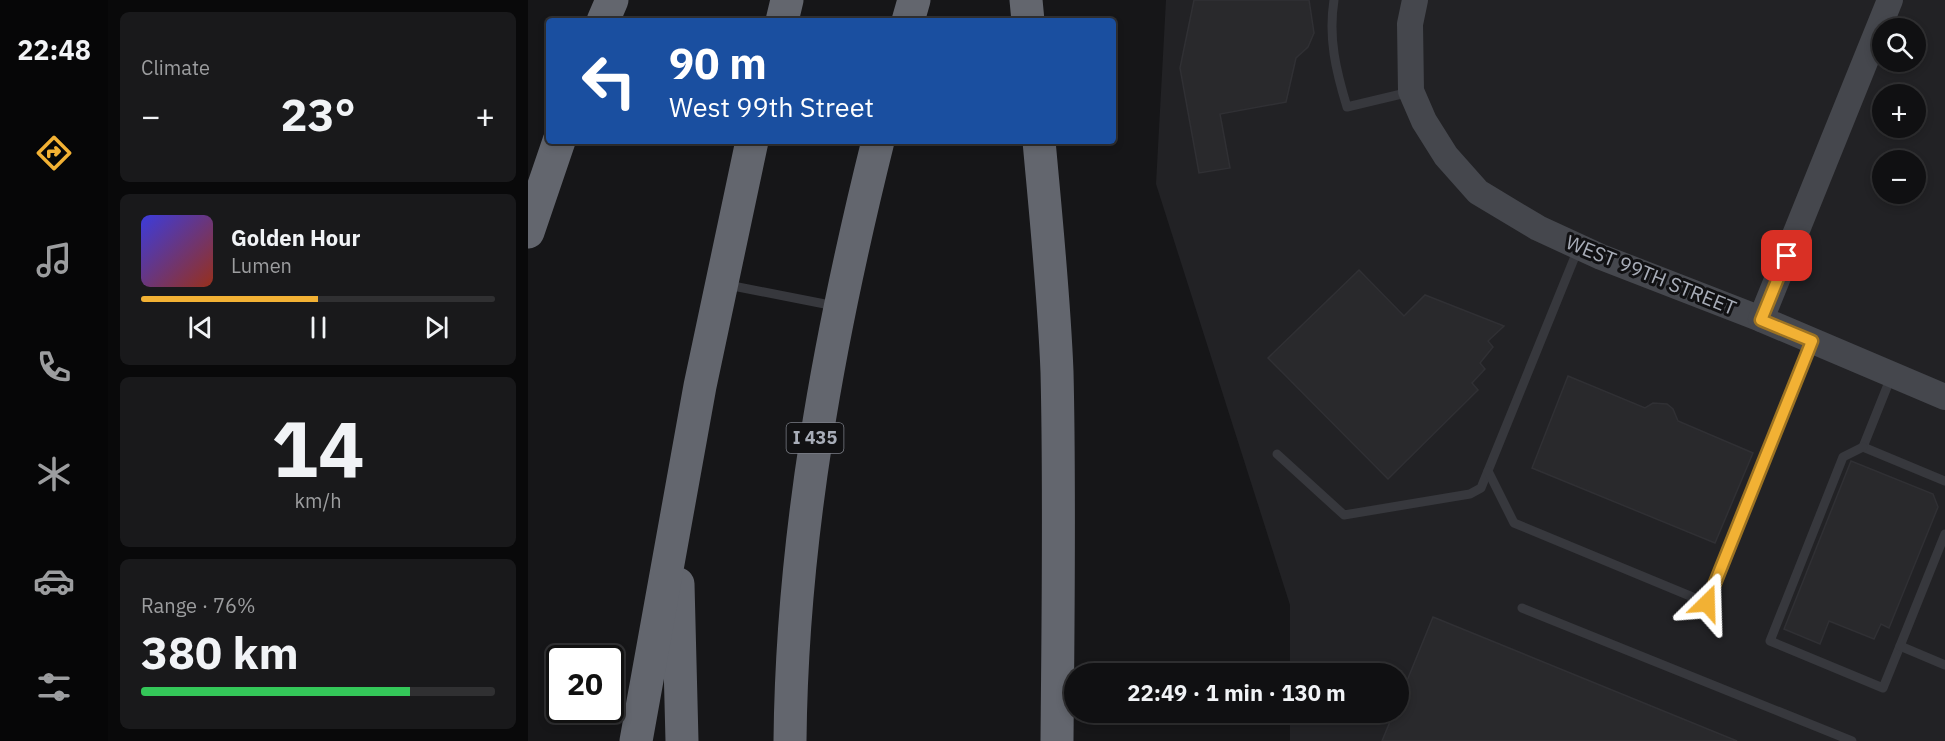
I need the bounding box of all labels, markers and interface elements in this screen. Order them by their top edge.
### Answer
map controls [1872,18,1926,204]
button: search [1872,18,1926,72]
text: 22:48 [17,32,91,67]
text: 90 m [669,36,767,91]
icon: left [570,42,648,120]
text: Climate [141,54,210,81]
button: + [1872,84,1926,138]
text: 23° [280,85,356,143]
text: West 99th Street [669,89,874,124]
text: − [141,94,161,137]
text: + [475,94,495,137]
icon: directions [33,132,75,174]
button: − [1872,150,1926,204]
text: Golden Hour [231,223,360,252]
street label: WEST 99TH STREET [1562,228,1740,321]
pin [1761,230,1812,281]
icon: music [33,239,75,281]
icon: arrive [1770,239,1803,272]
text: Lumen [231,252,292,279]
icon: previous [184,311,217,344]
icon: pause [302,311,335,344]
icon: next [420,311,453,344]
icon: phone [33,346,75,388]
text: 14 [271,397,365,498]
road number: I 435 [786,423,844,453]
icon: climate [33,453,75,495]
text: km/h [294,487,342,514]
icon: car [33,560,75,602]
position arrow [1675,571,1739,635]
text: Range · 76% [141,592,256,619]
text: 380 km [141,623,299,681]
speed limit sign: 20 [546,645,624,723]
icon: filters [33,666,75,708]
text: 22:49 · 1 min · 130 m [1127,678,1346,707]

